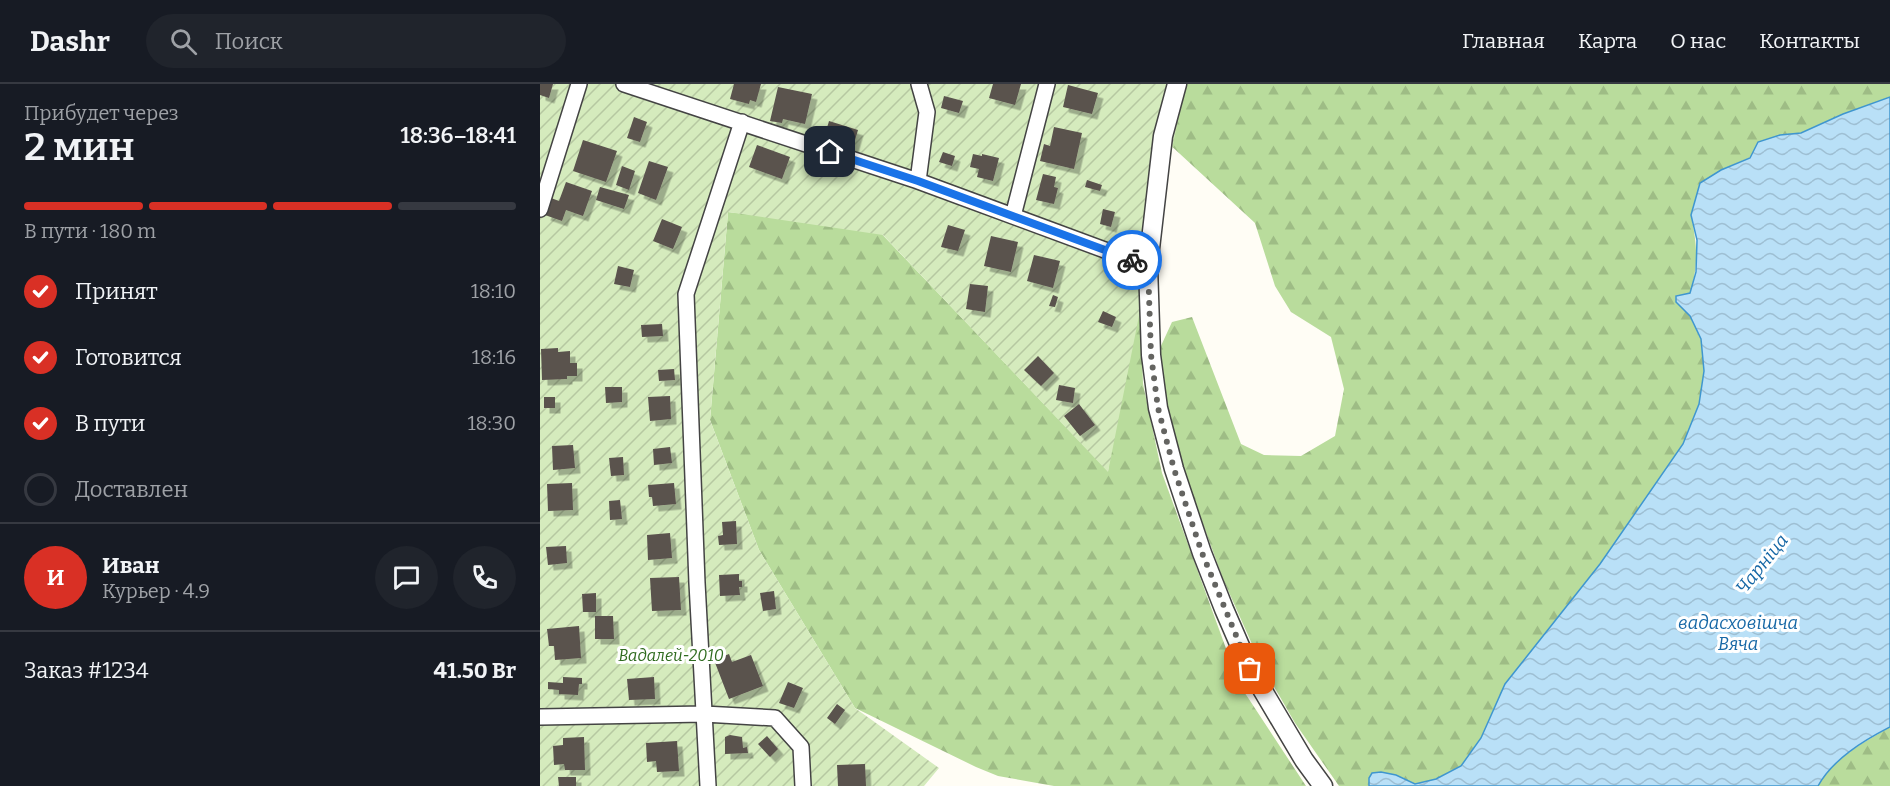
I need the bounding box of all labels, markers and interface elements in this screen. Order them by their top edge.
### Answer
search box [146,14,566,68]
text: Dashr [30,25,110,58]
icon: search [167,25,200,58]
text: Поиск [215,28,283,55]
text: Главная [1462,28,1545,54]
text: Карта [1578,28,1637,54]
text: О нас [1670,28,1726,54]
text: Контакты [1759,28,1860,54]
text: Прибудет через [24,101,179,125]
text: 18:36–18:41 [400,122,516,149]
text: 2 мин [24,124,135,170]
pin [804,126,855,177]
icon: home [813,135,846,168]
text: В пути · 180 m [24,219,156,243]
courier [1102,230,1162,290]
icon: bike [1116,244,1149,277]
icon: check [24,275,57,308]
text: Принят [75,278,158,305]
text: 18:10 [471,279,516,303]
icon: check [24,341,57,374]
text: Готовится [75,344,182,371]
text: 18:16 [472,345,516,369]
icon: check [24,407,57,440]
text: В пути [75,410,145,437]
text: 18:30 [467,411,516,435]
text: Доставлен [75,476,188,503]
water label: Чарніца [1731,530,1793,598]
button: chat [375,546,438,609]
button: phone [453,546,516,609]
text: Иван [102,552,160,579]
text: И [47,564,64,591]
text: Курьер · 4.9 [102,579,210,603]
water label: вадасховішча Вяча [1678,612,1798,655]
pin [1224,643,1275,694]
park label: Вадалей-2010 [618,646,724,665]
icon: bag [1233,652,1266,685]
text: Заказ #1234 [24,657,149,684]
text: 41.50 Br [434,657,516,684]

